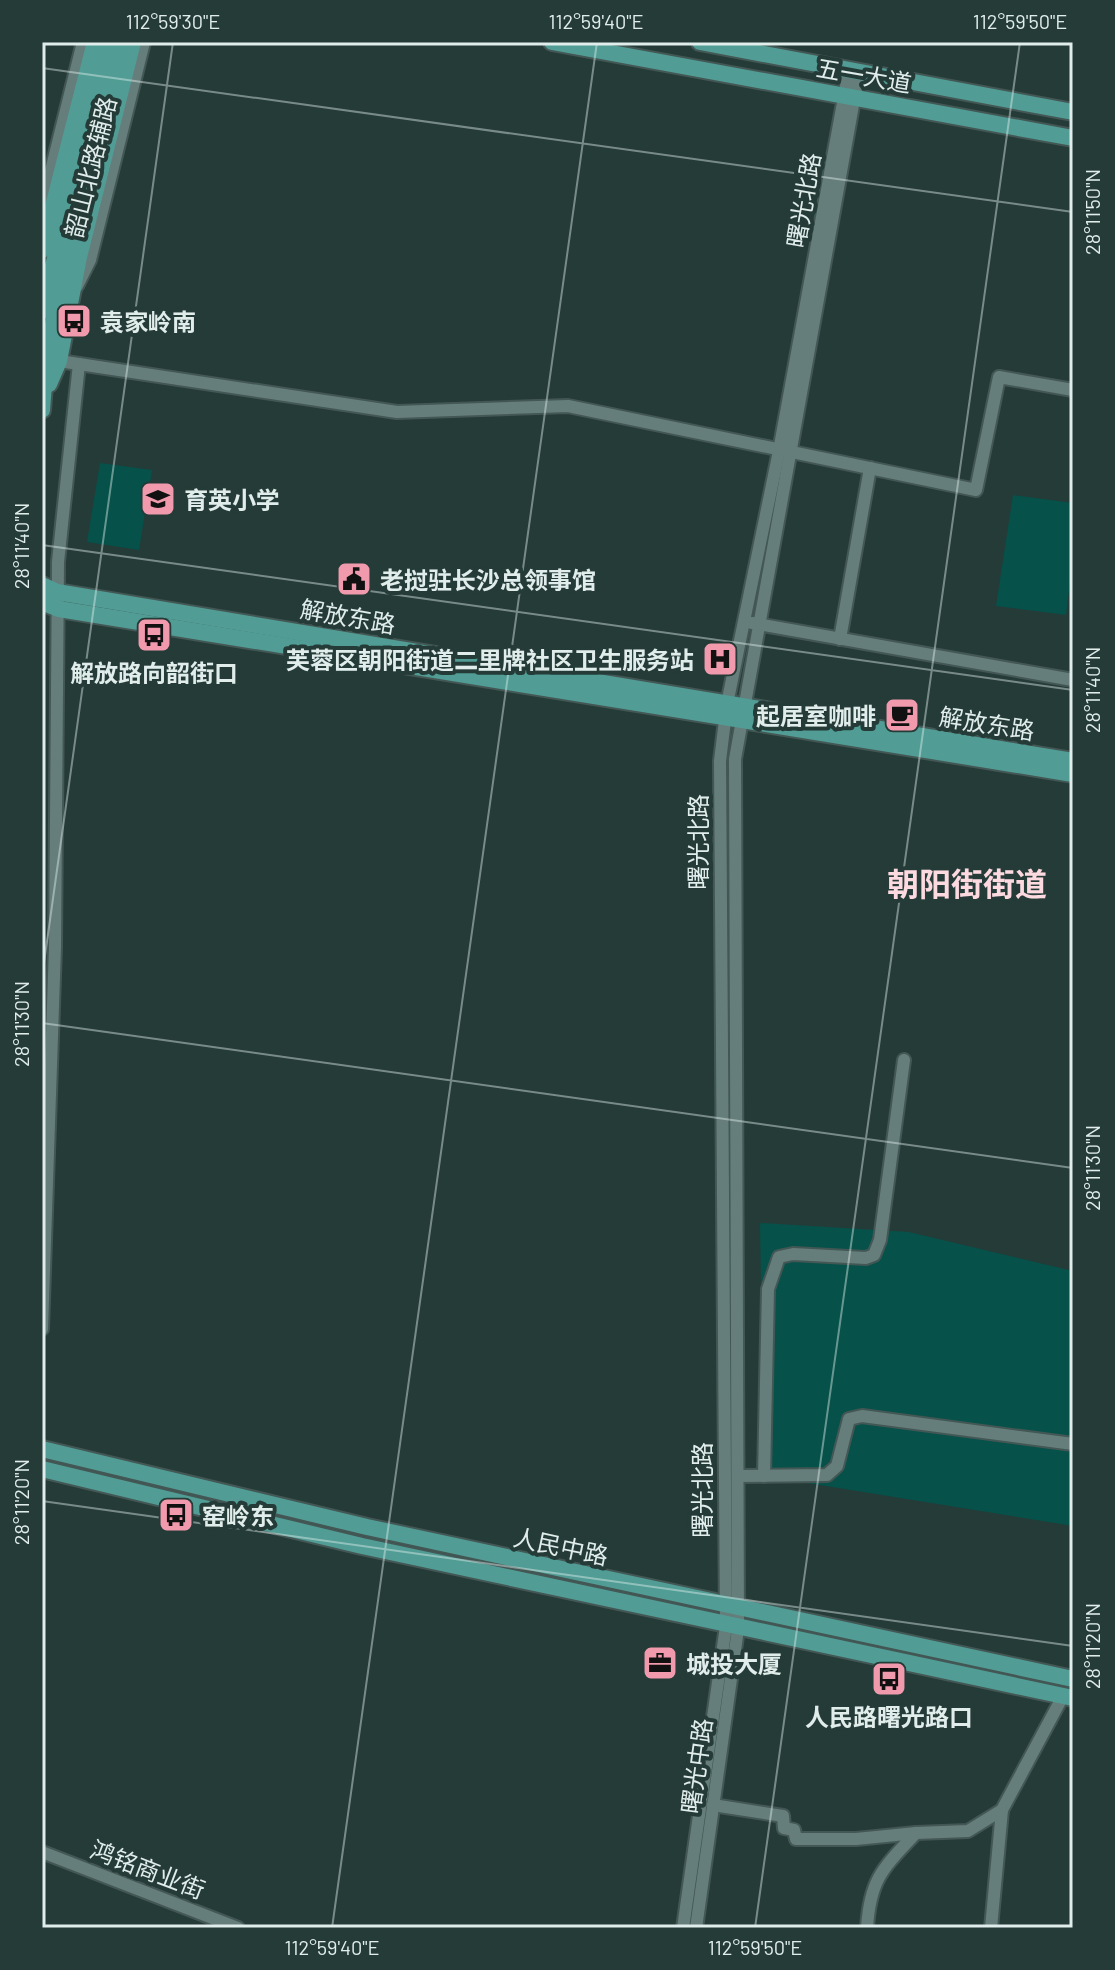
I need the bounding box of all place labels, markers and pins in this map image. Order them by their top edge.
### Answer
bus stop icon: 袁家岭南 [55,302,93,340]
place label: 袁家岭南 [100,307,196,336]
school or university icon: 育英小学 [139,480,177,518]
place label: 育英小学 [184,485,280,514]
public building icon: 老挝驻长沙总领事馆 [335,560,373,598]
place label: 老挝驻长沙总领事馆 [380,565,596,594]
bus stop icon: 解放路向韶街口 [135,616,173,654]
hospital icon: 芙蓉区朝阳街道二里牌社区卫生服务站 [701,640,739,678]
place label: 芙蓉区朝阳街道二里牌社区卫生服务站 [286,645,694,674]
place label: 解放路向韶街口 [70,658,238,687]
cafe icon: 起居室咖啡 [883,696,921,734]
place label: 起居室咖啡 [756,701,876,730]
bus stop icon: 窑岭东 [157,1496,195,1534]
place label: 窑岭东 [202,1501,274,1530]
office icon: 城投大厦 [641,1644,679,1682]
place label: 城投大厦 [686,1649,782,1678]
bus stop icon: 人民路曙光路口 [870,1660,908,1698]
place label: 人民路曙光路口 [805,1702,973,1731]

